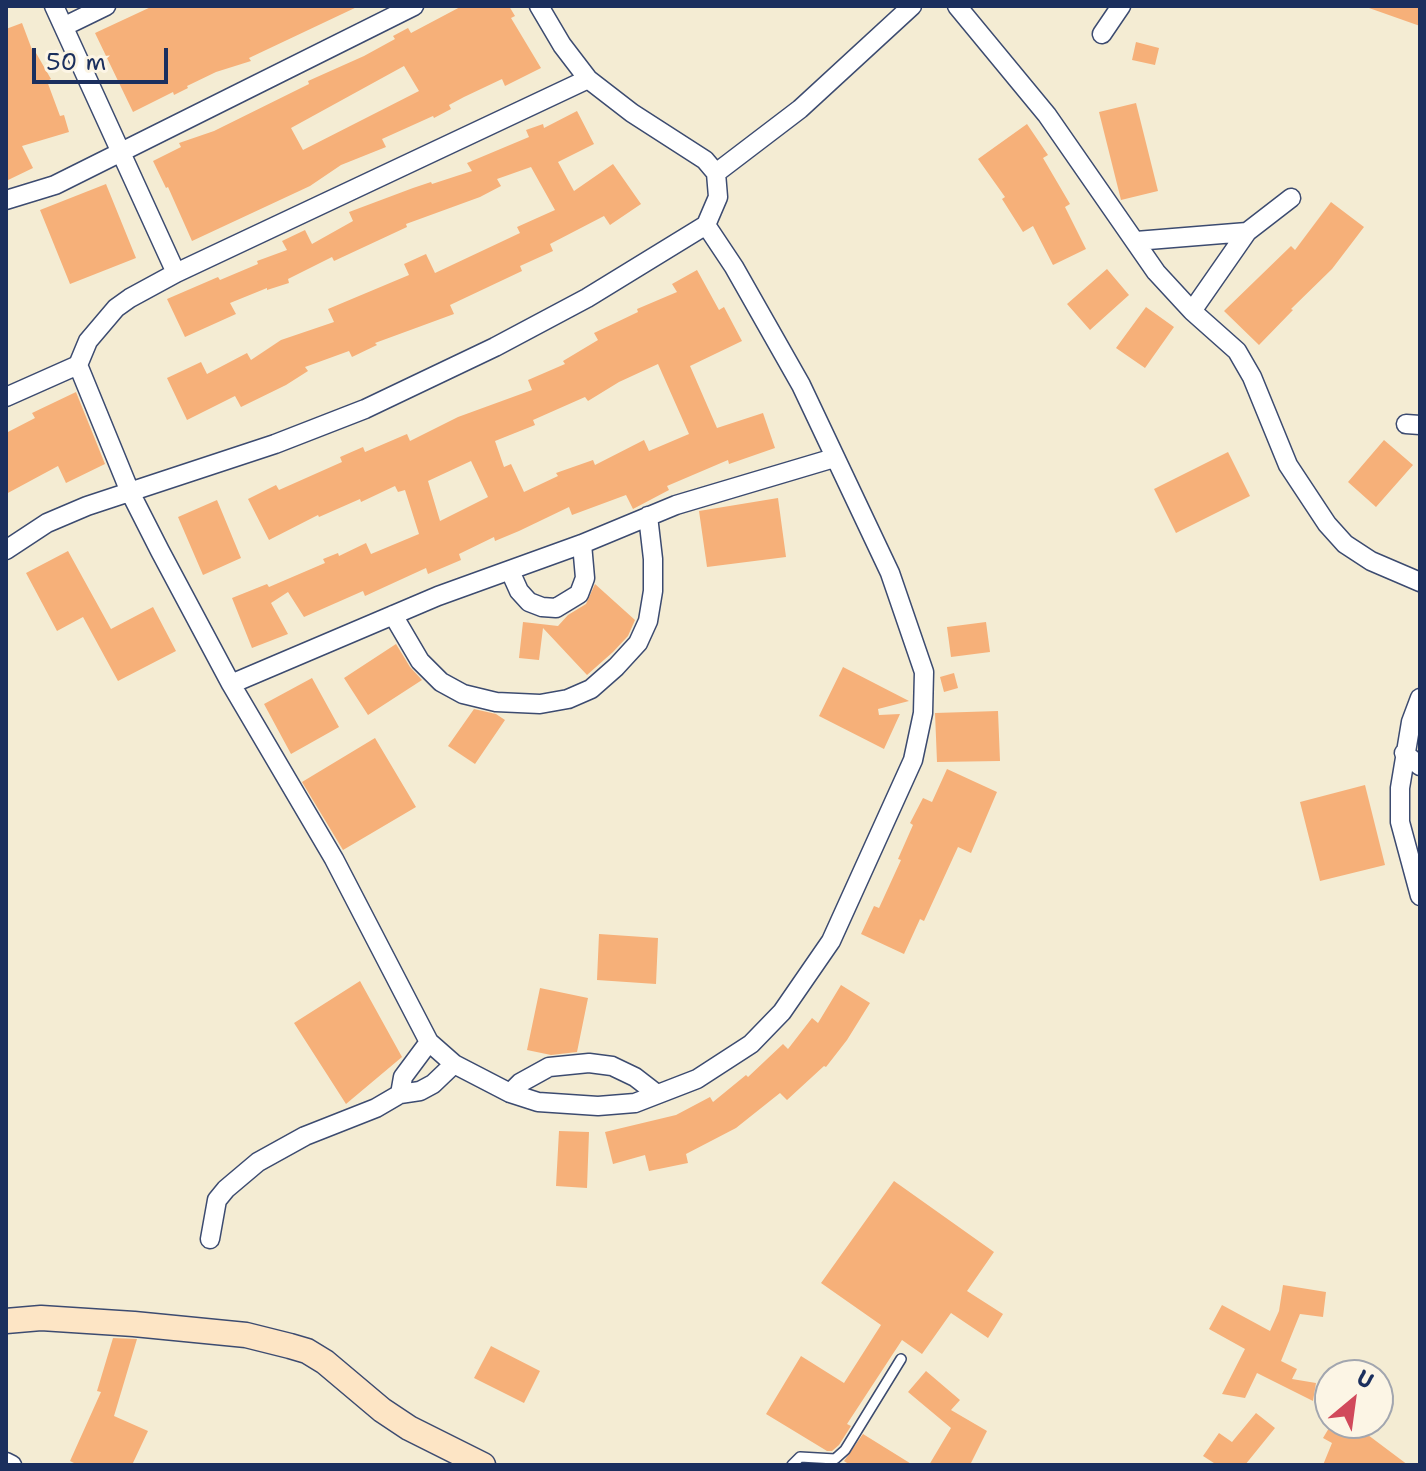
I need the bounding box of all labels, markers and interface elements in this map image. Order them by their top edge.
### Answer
scale bar [36,32,172,82]
text: 50 m [46,46,106,78]
north arrow [1314,1359,1394,1439]
text: U [1351,1363,1379,1396]

